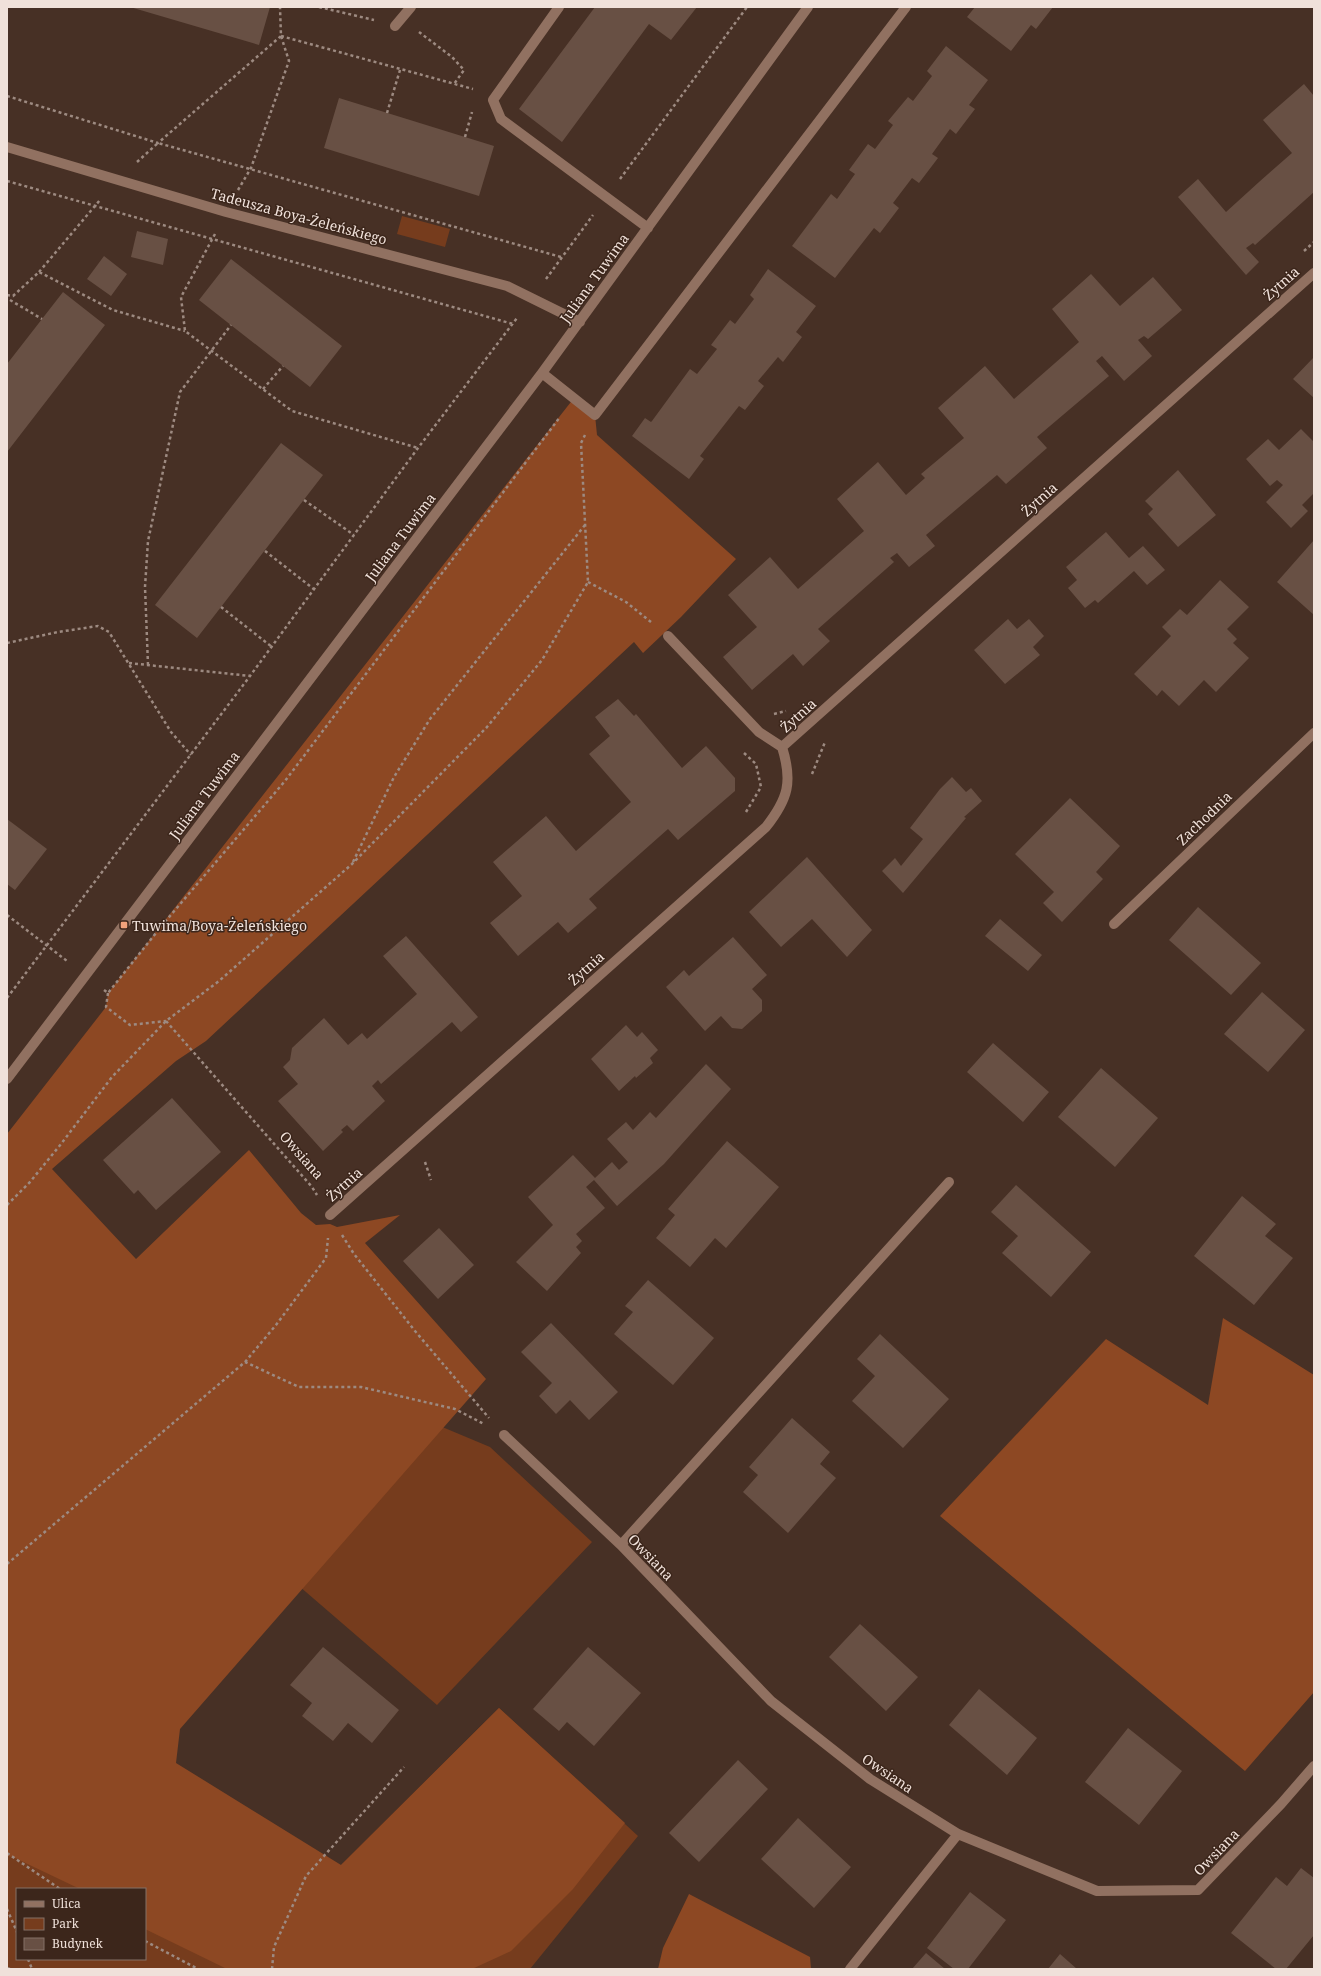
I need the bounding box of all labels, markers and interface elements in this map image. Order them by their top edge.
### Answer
street label: Tadeusza Boya-Żeleńskiego [209,183,389,249]
street label: Juliana Tuwima [554,229,633,327]
street label: Żytnia [1259,262,1303,304]
street label: Żytnia [1017,478,1061,520]
street label: Juliana Tuwima [360,489,440,586]
street label: Żytnia [776,694,820,736]
street label: Juliana Tuwima [164,747,244,844]
street label: Zachodnia [1172,787,1236,849]
place label: Tuwima/Boya-Żeleńskiego [132,916,307,935]
marker: Tuwima/Boya-Żeleńskiego [119,920,129,930]
street label: Żytnia [564,947,608,989]
street label: Owsiana [276,1127,328,1183]
street label: Żytnia [322,1163,366,1205]
street label: Owsiana [624,1530,678,1585]
street label: Owsiana [859,1749,917,1797]
street label: Owsiana [1189,1824,1243,1879]
legend [16,1888,146,1960]
text: Ulica [52,1895,81,1912]
text: Park [52,1915,80,1932]
text: Budynek [52,1935,104,1952]

